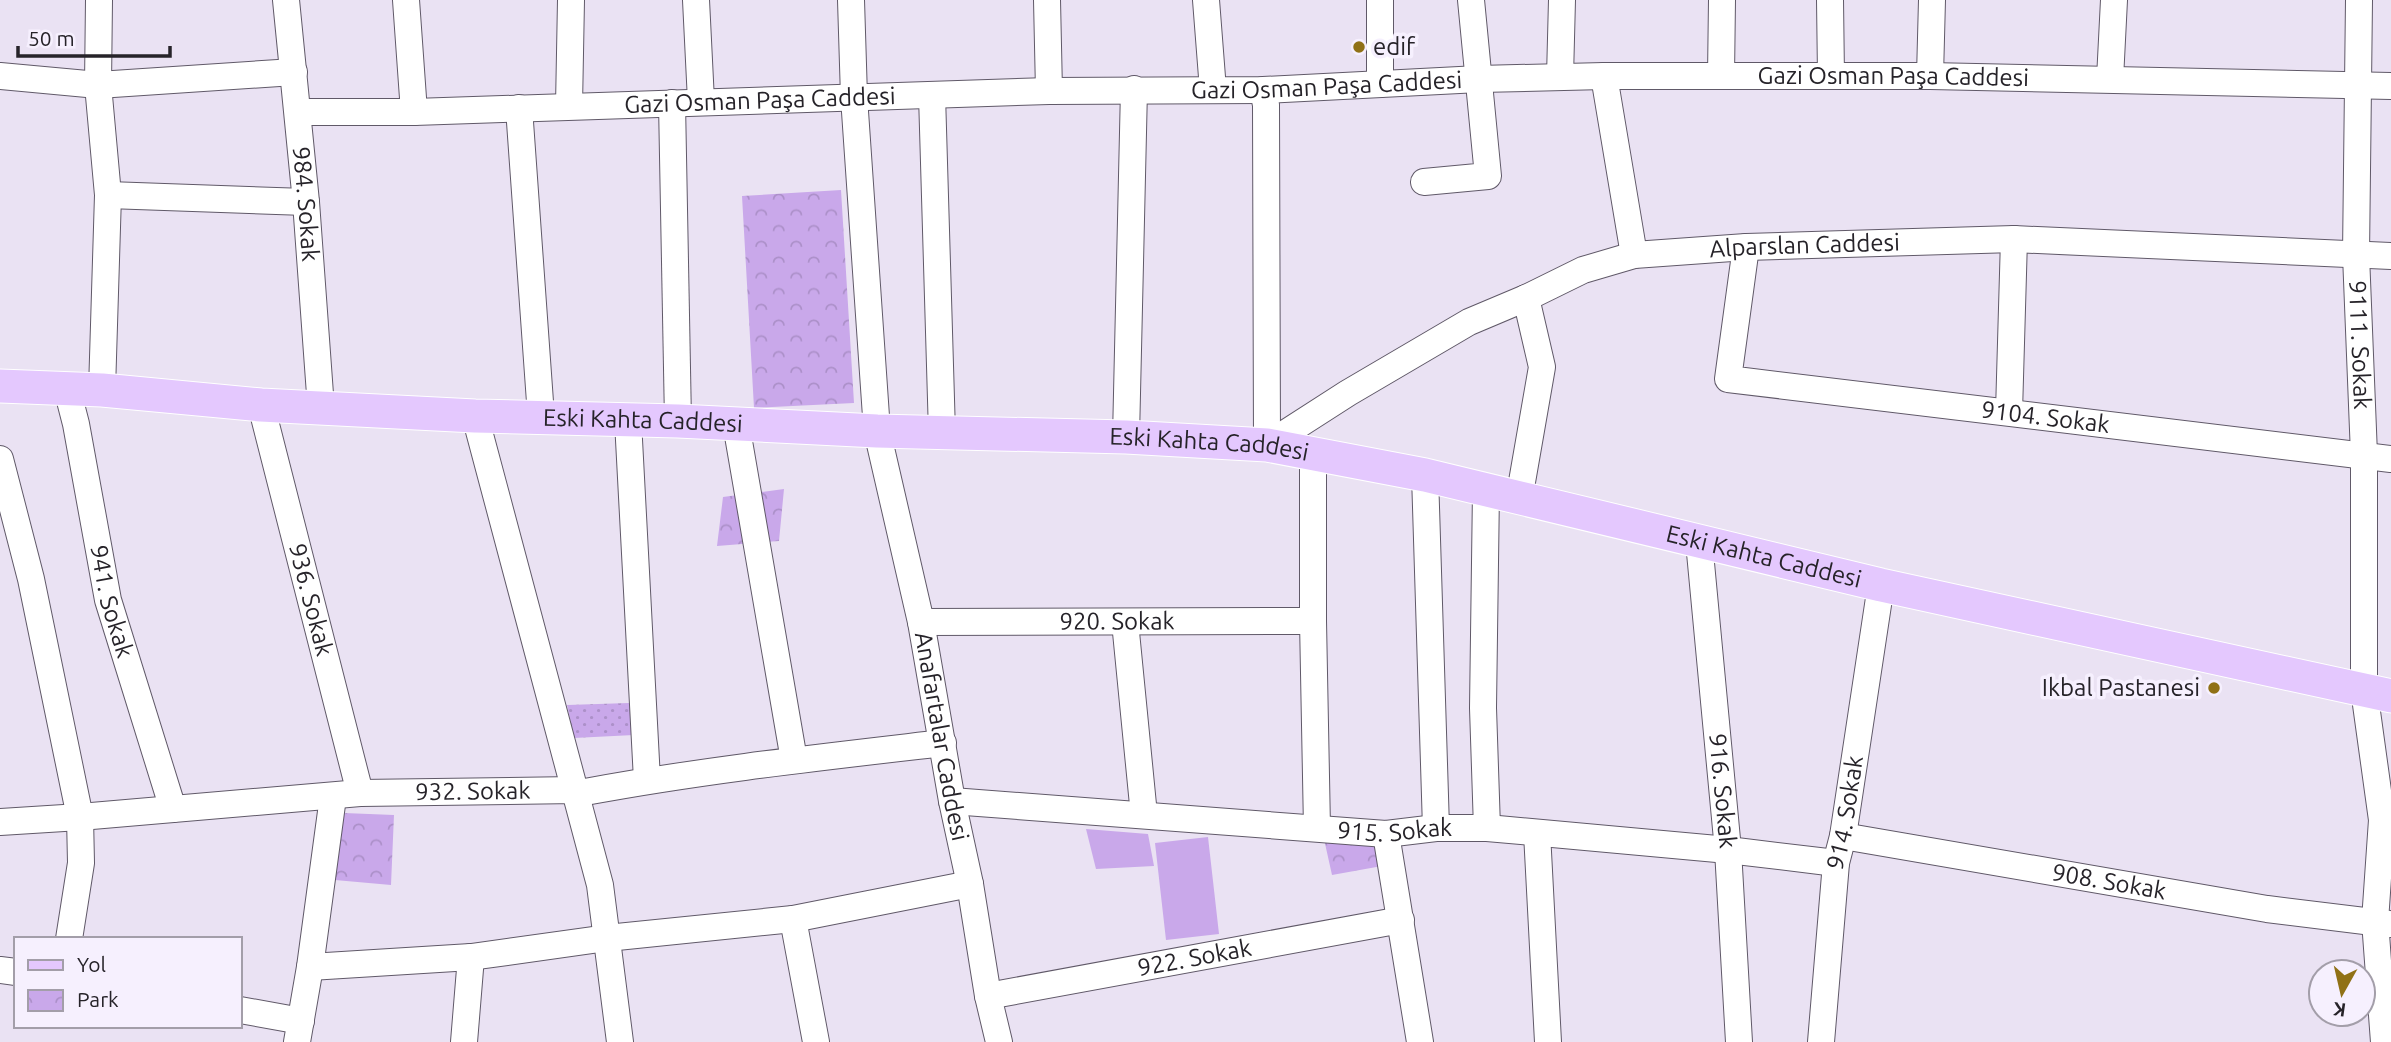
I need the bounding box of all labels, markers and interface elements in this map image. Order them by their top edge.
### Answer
scale bar [18,14,170,58]
text: 50 m [28,26,75,50]
place label: edif [1373,33,1416,60]
marker: edif [1351,39,1367,55]
street label: Gazi Osman Paşa Caddesi [1758,62,2029,91]
street label: Gazi Osman Paşa Caddesi [1191,66,1463,103]
street label: Gazi Osman Paşa Caddesi [624,82,896,118]
street label: 984. Sokak [288,145,324,262]
street label: Alparslan Caddesi [1709,228,1900,263]
street label: 9111. Sokak [2344,280,2376,410]
street label: 9104. Sokak [1980,396,2111,438]
street label: Eski Kahta Caddesi [543,404,743,437]
street label: Eski Kahta Caddesi [1109,423,1311,466]
street label: Eski Kahta Caddesi [1664,520,1864,593]
street label: 936. Sokak [284,540,339,659]
street label: 941. Sokak [85,543,139,661]
street label: 920. Sokak [1059,607,1175,635]
street label: Anafartalar Caddesi [910,630,974,843]
place label: Ikbal Pastanesi [2042,674,2200,701]
marker: Ikbal Pastanesi [2206,680,2222,696]
street label: 916. Sokak [1704,732,1742,849]
street label: 914. Sokak [1821,754,1868,872]
street label: 932. Sokak [415,777,531,805]
street label: 915. Sokak [1336,814,1452,847]
street label: 908. Sokak [2050,858,2168,904]
street label: 922. Sokak [1135,934,1254,981]
legend [14,937,242,1028]
text: Yol [77,952,106,976]
north arrow [2307,958,2377,1028]
text: Park [77,987,119,1011]
text: K [2331,998,2347,1022]

